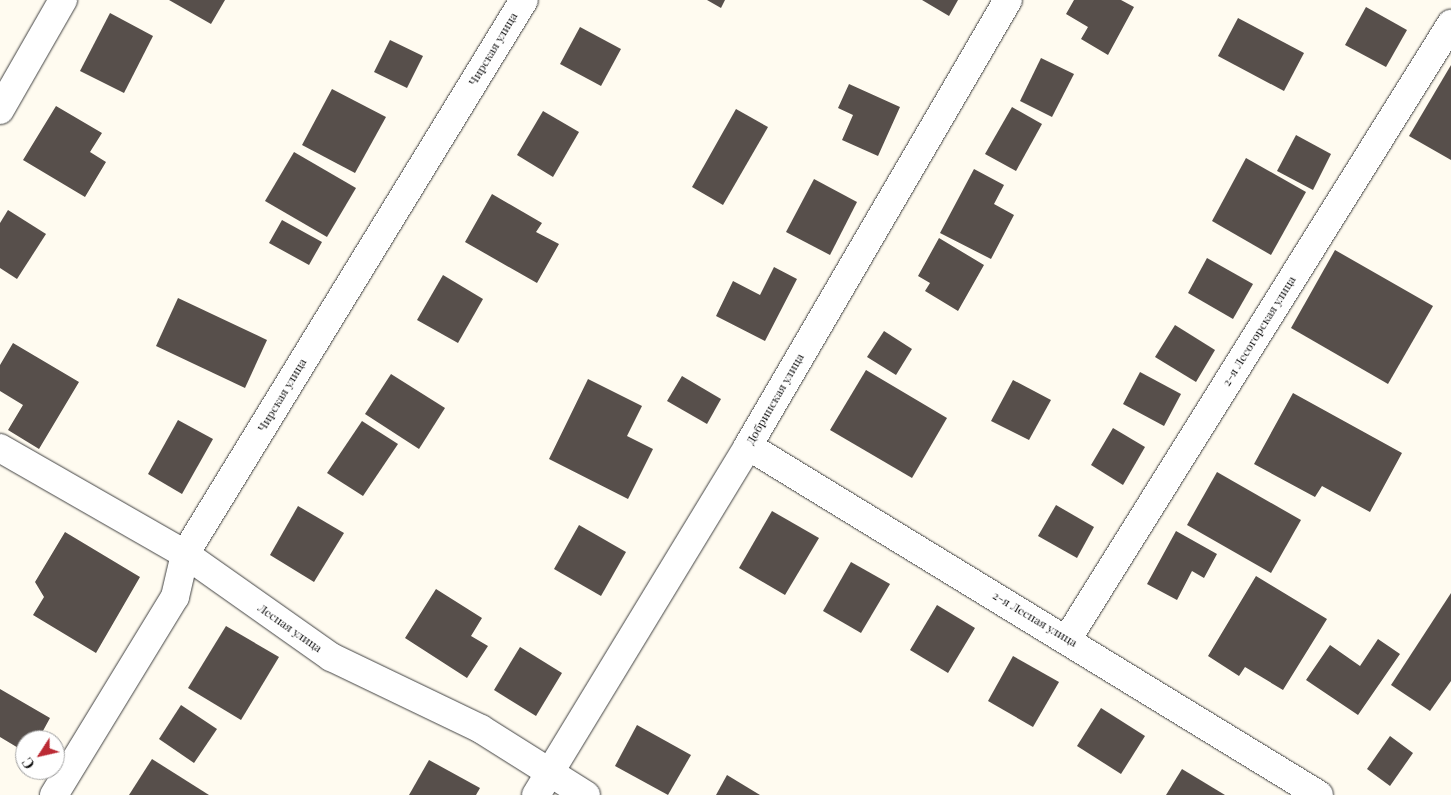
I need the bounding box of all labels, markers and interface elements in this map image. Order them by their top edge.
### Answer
street label: Чирская улица [465,10,521,88]
street label: 2-я Лесогорская улица [1219,273,1299,389]
street label: Добринская улица [743,351,807,447]
street label: Чирская улица [254,356,310,434]
street label: 2-я Лесная улица [990,588,1080,650]
street label: Лесная улица [255,601,325,655]
north arrow [15,730,65,780]
text: С [18,754,39,773]

